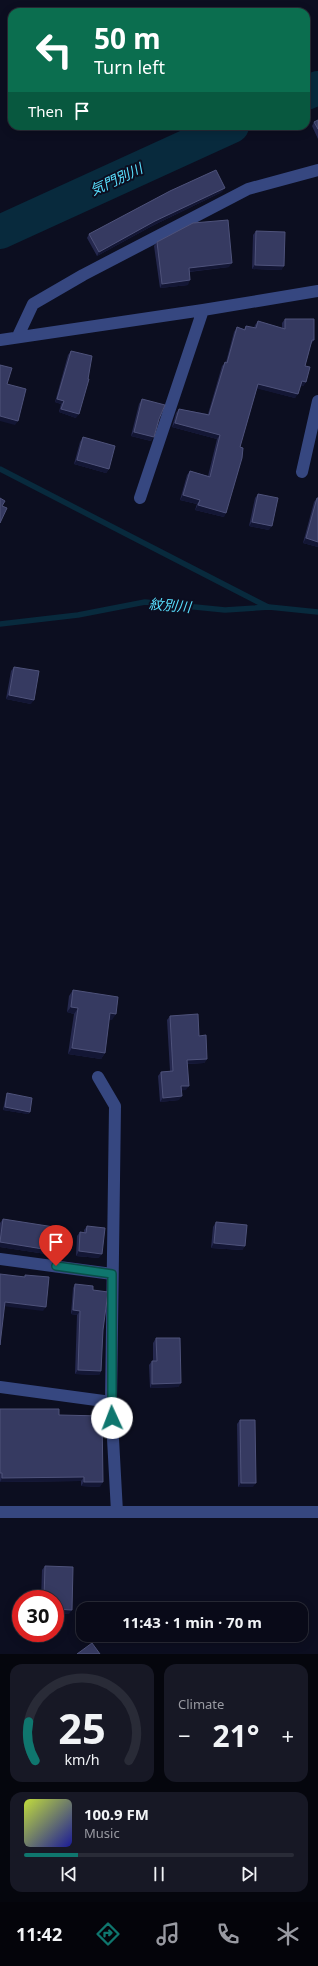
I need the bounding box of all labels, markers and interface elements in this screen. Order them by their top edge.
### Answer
text: 50 m [94,19,161,57]
icon: left [28,24,80,76]
text: Turn left [94,55,165,79]
icon: arrive [71,100,93,122]
text: Then [28,101,63,121]
water label: 気門別川 [87,158,147,199]
water label: 紋別川 [148,594,194,616]
pin [39,1225,73,1266]
icon: arrive [45,1231,67,1253]
position arrow [91,1397,133,1439]
speed limit sign: 30 [12,1590,64,1642]
text: 11:43 · 1 min · 70 m [122,1612,262,1632]
text: Climate [178,1695,224,1713]
text: 25 [58,1700,106,1756]
text: 21° [212,1715,260,1756]
text: − [178,1720,191,1750]
text: + [281,1720,294,1750]
text: km/h [64,1750,100,1769]
text: 100.9 FM [84,1804,149,1824]
text: Music [84,1824,120,1842]
icon: previous [58,1863,80,1885]
icon: pause [148,1863,170,1885]
icon: next [238,1863,260,1885]
icon: directions [94,1920,122,1948]
icon: music [154,1920,182,1948]
icon: phone [214,1920,242,1948]
icon: climate [274,1920,302,1948]
text: 11:42 [16,1922,62,1946]

